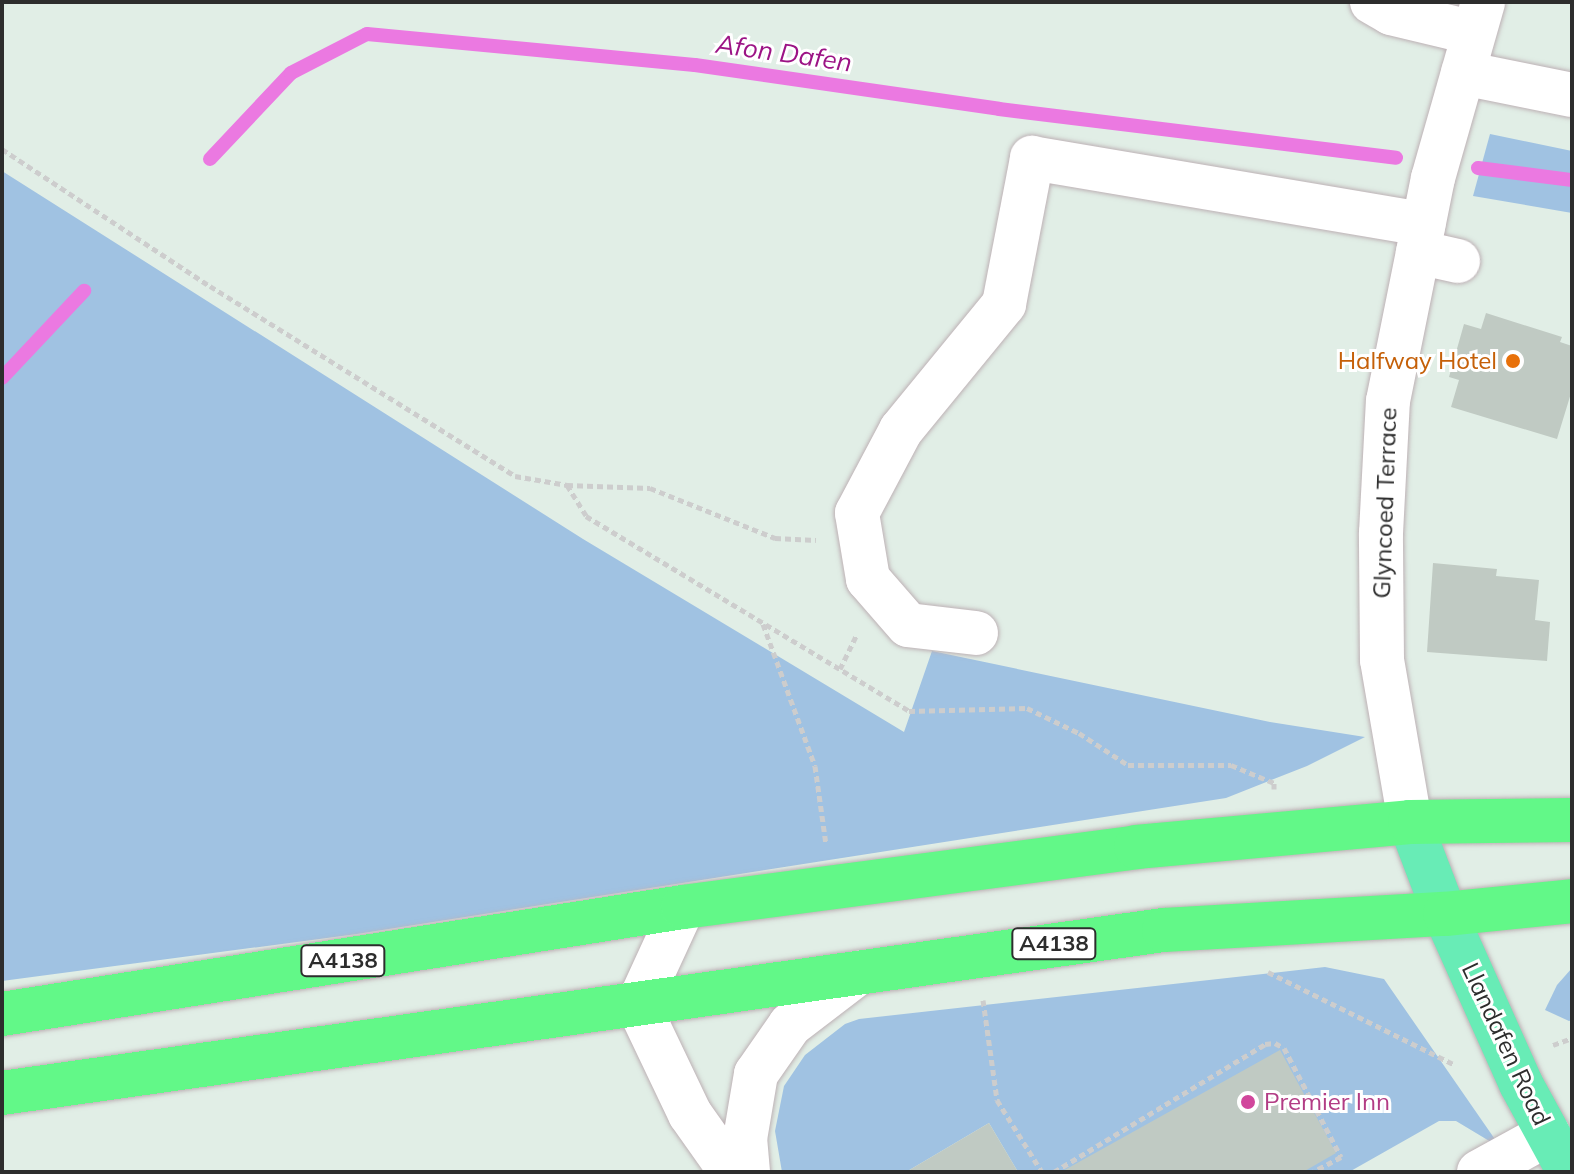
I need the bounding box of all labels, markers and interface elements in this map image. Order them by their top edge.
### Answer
water label: Afon Dafen [714,28,854,78]
place label: Halfway Hotel [1338,347,1497,375]
marker: Halfway Hotel [1504,352,1522,370]
street label: Glyncoed Terrace [1367,407,1403,599]
road number: A4138 [1010,926,1098,962]
road number: A4138 [299,943,387,979]
street label: Llandafen Road [1456,958,1556,1130]
place label: Premier Inn [1264,1088,1390,1116]
marker: Premier Inn [1239,1093,1257,1111]

